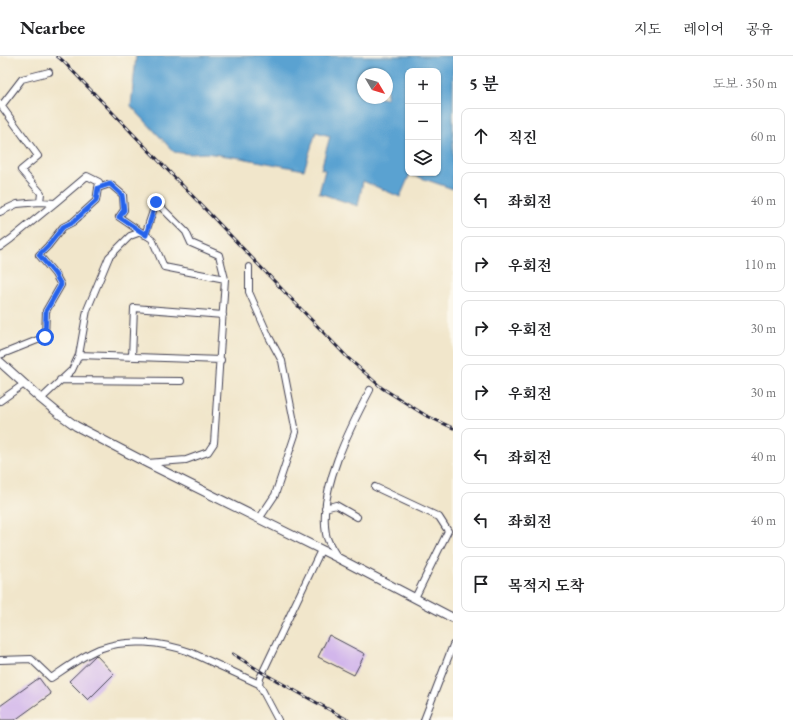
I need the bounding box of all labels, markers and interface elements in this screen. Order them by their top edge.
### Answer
text: Nearbee [20,15,85,40]
text: 지도 [634,20,661,38]
text: 레이어 [683,20,724,38]
text: 공유 [746,20,773,38]
north arrow [357,68,393,104]
map controls [405,68,441,176]
button: + [405,68,441,104]
text: 5 분 [469,73,498,95]
text: 도보 · 350 m [713,75,777,92]
button: − [405,104,441,140]
icon: ahead [470,125,492,147]
text: 직진 [508,128,537,147]
text: 60 m [751,128,776,145]
button: layers [405,140,441,176]
icon: left [470,189,492,211]
text: 좌회전 [508,192,551,211]
text: 40 m [751,192,776,209]
route end [147,193,165,211]
icon: right [470,253,492,275]
text: 우회전 [508,256,551,275]
text: 110 m [745,256,776,273]
icon: right [470,317,492,339]
text: 우회전 [508,320,551,339]
text: 30 m [751,320,776,337]
route start [36,328,54,346]
icon: right [470,381,492,403]
text: 우회전 [508,384,551,403]
text: 30 m [751,384,776,401]
icon: left [470,445,492,467]
text: 좌회전 [508,448,551,467]
text: 40 m [751,448,776,465]
icon: left [470,509,492,531]
text: 좌회전 [508,512,551,531]
text: 40 m [751,512,776,529]
icon: arrive [470,573,492,595]
text: 목적지 도착 [508,576,584,595]

